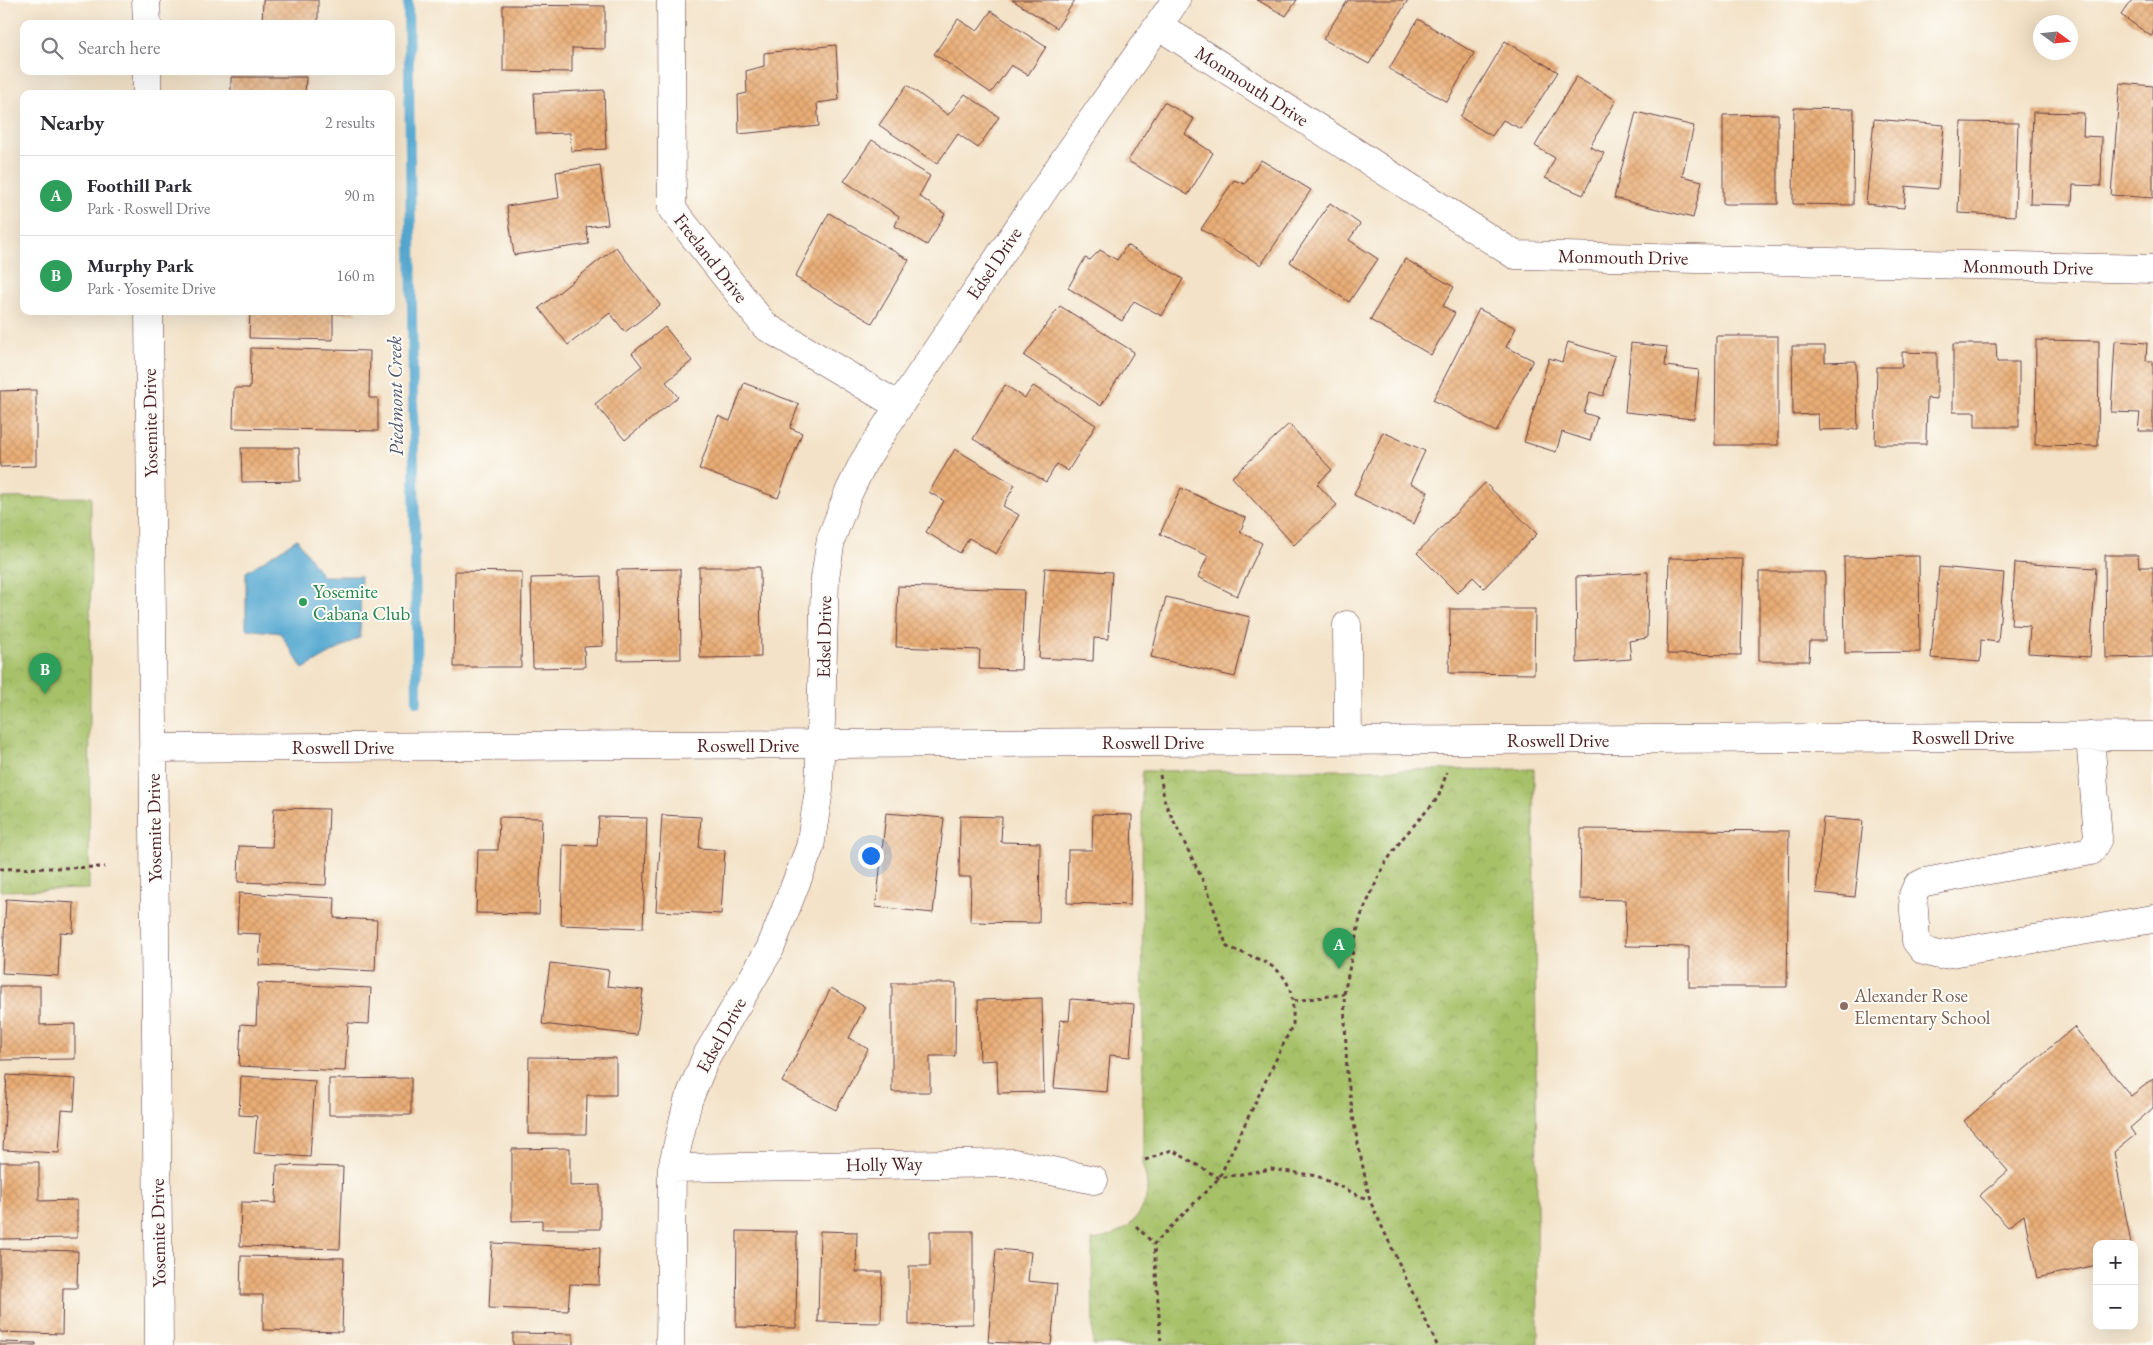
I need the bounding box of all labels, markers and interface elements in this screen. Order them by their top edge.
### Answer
north arrow [2033,15,2078,60]
search box [20,20,395,75]
icon: search [38,34,66,62]
text: Search here [78,35,160,60]
street label: Monmouth Drive [1190,40,1314,132]
text: Nearby [40,109,104,136]
text: 2 results [325,112,375,133]
text: Foothill Park [87,173,192,198]
text: A [50,185,62,206]
text: 90 m [344,185,375,206]
text: Park · Roswell Drive [87,198,210,219]
street label: Freeland Drive [668,208,754,308]
street label: Edsel Drive [961,222,1027,304]
street label: Monmouth Drive [1558,243,1688,271]
text: Murphy Park [87,253,194,278]
street label: Monmouth Drive [1963,253,2093,281]
text: B [51,265,61,286]
text: 160 m [336,265,375,286]
text: Park · Yosemite Drive [87,278,216,299]
water label: Piedmont Creek [381,336,409,456]
street label: Yosemite Drive [137,368,163,478]
place label: Yosemite Cabana Club [313,579,411,626]
marker: Yosemite Cabana Club [297,596,309,608]
street label: Edsel Drive [811,596,837,678]
pin: B [29,653,61,694]
street label: Roswell Drive [1912,725,2014,750]
street label: Roswell Drive [1507,728,1609,753]
street label: Roswell Drive [1102,730,1204,755]
street label: Roswell Drive [697,733,799,758]
street label: Roswell Drive [292,735,394,760]
street label: Yosemite Drive [141,773,167,883]
your location [858,843,884,869]
pin: A [1323,928,1355,969]
place label: Alexander Rose Elementary School [1853,983,1991,1030]
street label: Edsel Drive [690,993,752,1077]
marker: Alexander Rose Elementary School [1838,1000,1850,1012]
street label: Holly Way [845,1151,923,1177]
street label: Yosemite Drive [145,1178,171,1288]
map controls [2093,1240,2138,1330]
button: + [2093,1240,2138,1285]
button: − [2093,1285,2138,1330]

